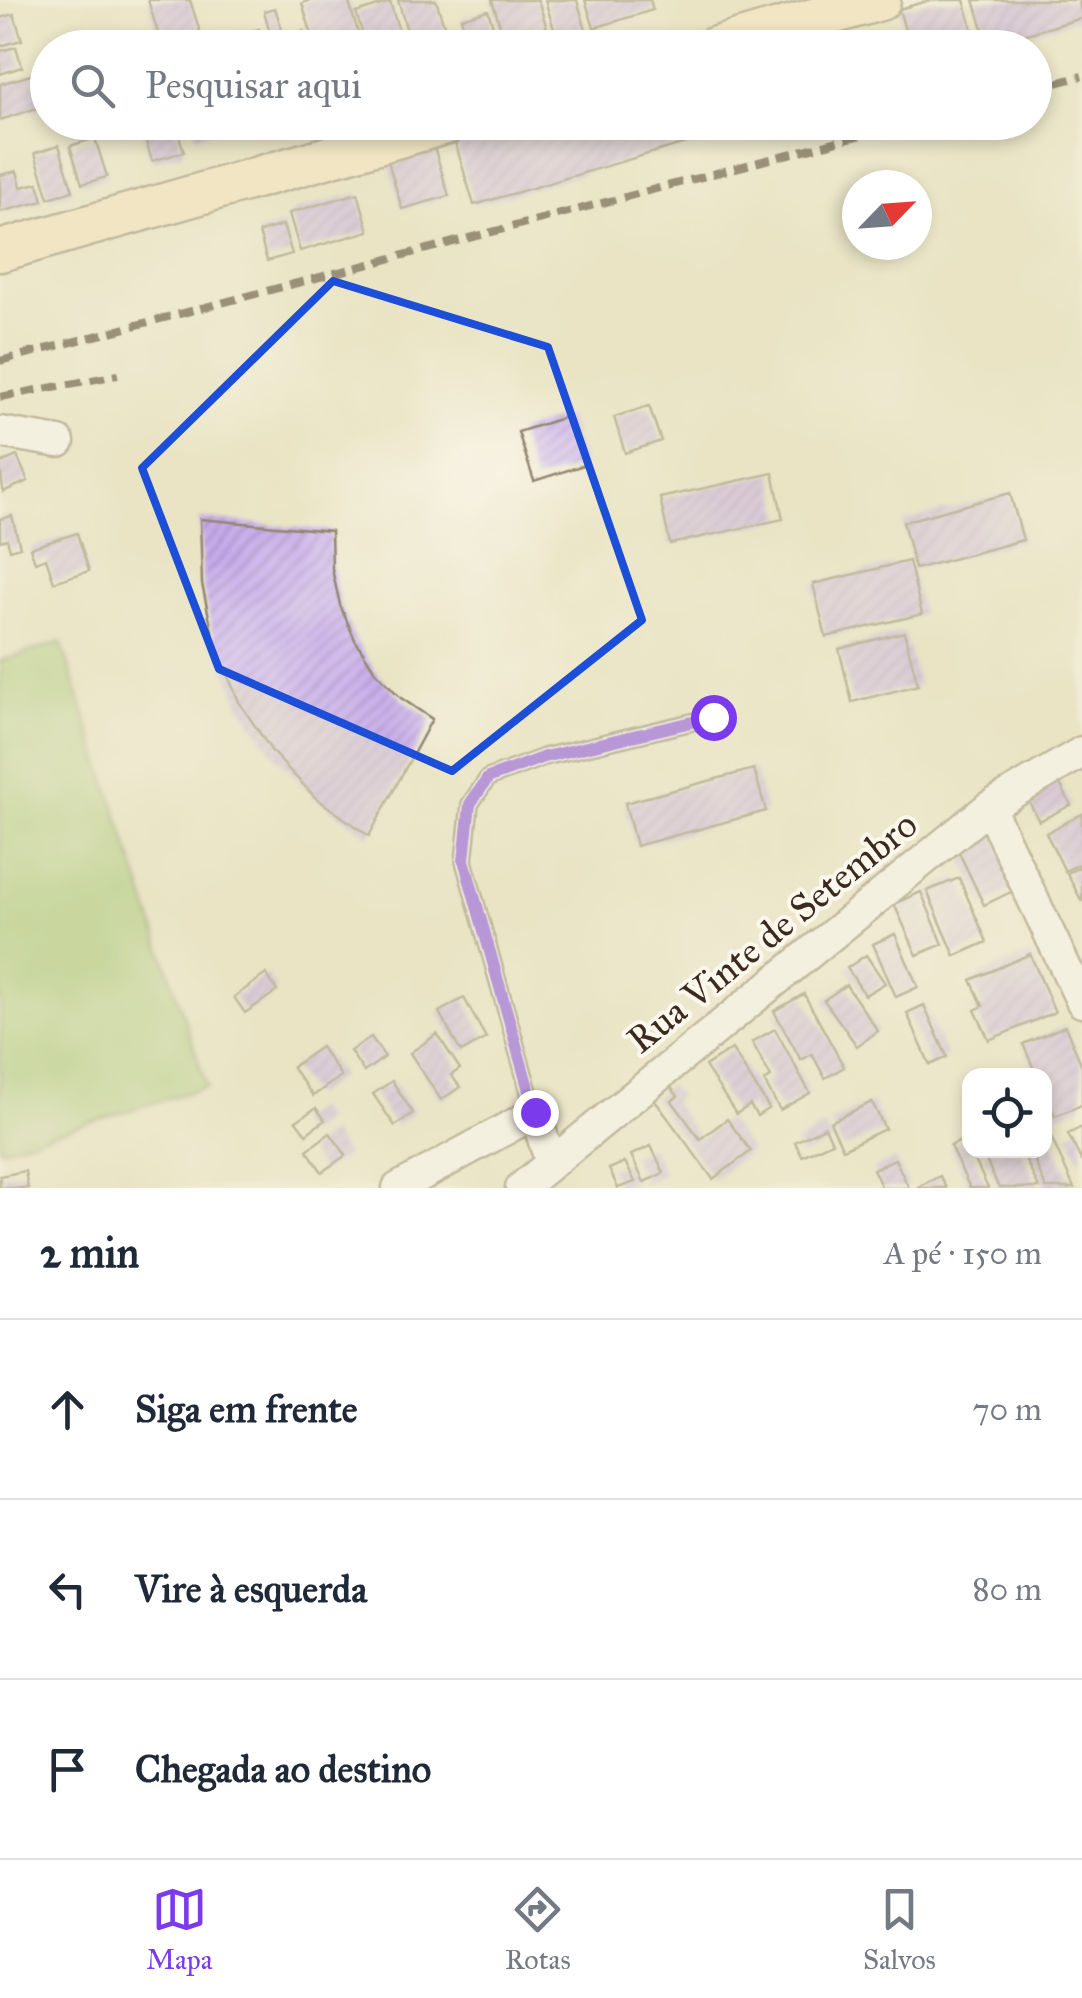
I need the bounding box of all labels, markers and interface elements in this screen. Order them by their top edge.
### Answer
search box [30,30,1052,140]
icon: search [65,58,120,113]
text: Pesquisar aqui [145,62,362,108]
north arrow [842,170,932,260]
route start [691,695,737,741]
street label: Rua Vinte de Setembro [618,801,926,1063]
map controls [962,1068,1052,1158]
button: locate [962,1068,1052,1158]
route end [513,1090,559,1136]
text: 2 min [40,1227,139,1279]
text: A pé · 150 m [884,1234,1042,1273]
icon: ahead [40,1382,95,1437]
text: Siga em frente [135,1386,358,1432]
text: 70 m [973,1390,1042,1429]
icon: left [40,1562,95,1617]
text: Vire à esquerda [135,1566,367,1612]
text: 80 m [973,1570,1042,1609]
icon: arrive [40,1742,95,1797]
text: Chegada ao destino [135,1746,431,1792]
tab: Mapa [146,1882,213,1977]
tab: Rotas [505,1882,571,1977]
tab: Salvos [863,1882,936,1977]

